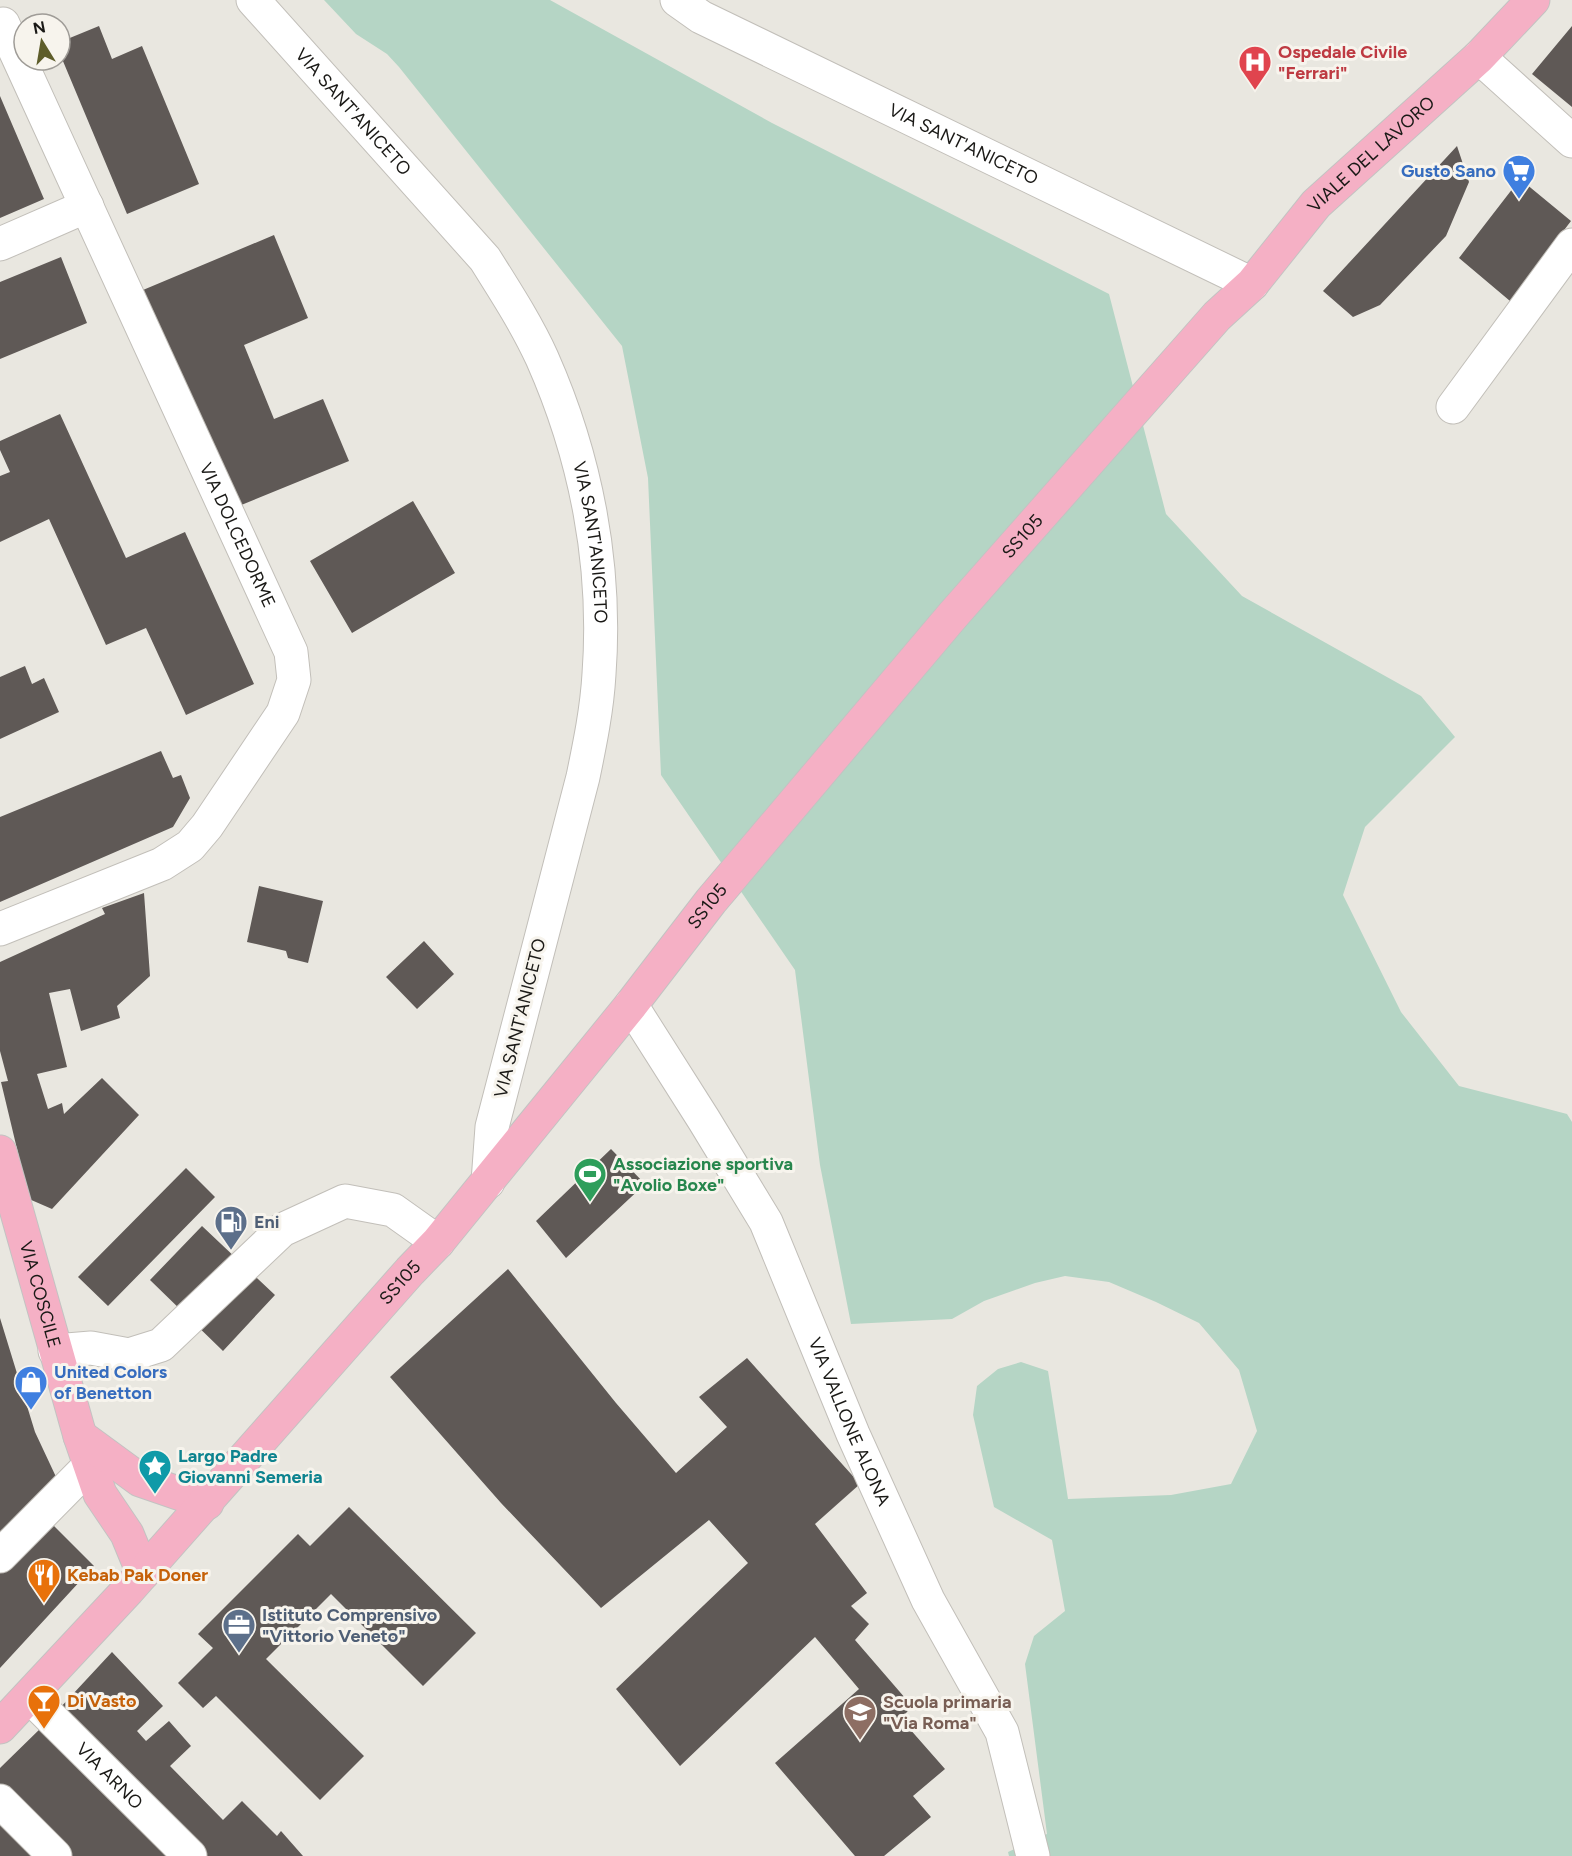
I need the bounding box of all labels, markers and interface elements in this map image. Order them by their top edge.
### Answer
north arrow [12,12,72,72]
text: N [31,17,47,38]
place label: Ospedale Civile "Ferrari" [1278,41,1407,84]
street label: VIA SANT'ANICETO [290,44,416,180]
hospital icon: Ospedale Civile "Ferrari" [1237,44,1273,91]
street label: VIALE DEL LAVORO [1303,91,1439,217]
street label: VIA SANT'ANICETO [885,99,1042,190]
supermarket icon: Gusto Sano [1501,153,1537,200]
place label: Gusto Sano [1401,160,1496,182]
street label: VIA DOLCEDORME [195,459,280,611]
street label: VIA SANT'ANICETO [568,459,612,624]
street label: SS105 [997,510,1048,563]
street label: SS105 [683,879,732,933]
street label: VIA SANT'ANICETO [490,936,550,1100]
place label: Associazione sportiva "Avolio Boxe" [613,1153,793,1196]
sports icon: Associazione sportiva "Avolio Boxe" [572,1156,608,1203]
fuel station icon: Eni [213,1204,249,1251]
place label: Eni [254,1211,280,1233]
street label: VIA COSCILE [15,1239,66,1350]
street label: SS105 [375,1256,425,1309]
street label: VIA VALLONE ALONA [804,1334,895,1509]
place label: United Colors of Benetton [54,1361,168,1404]
shop icon: United Colors of Benetton [13,1364,49,1411]
place label: Largo Padre Giovanni Semeria [178,1445,323,1488]
place icon: Largo Padre Giovanni Semeria [137,1448,173,1495]
restaurant icon: Kebab Pak Doner [26,1557,62,1604]
place label: Kebab Pak Doner [67,1564,208,1586]
place label: Istituto Comprensivo "Vittorio Veneto" [262,1604,437,1647]
office icon: Istituto Comprensivo "Vittorio Veneto" [221,1607,257,1654]
bar icon: Di Vasto [26,1683,62,1730]
place label: Di Vasto [67,1690,136,1712]
place label: Scuola primaria "Via Roma" [883,1691,1012,1734]
school or university icon: Scuola primaria "Via Roma" [842,1694,878,1741]
street label: VIA ARNO [71,1738,148,1814]

